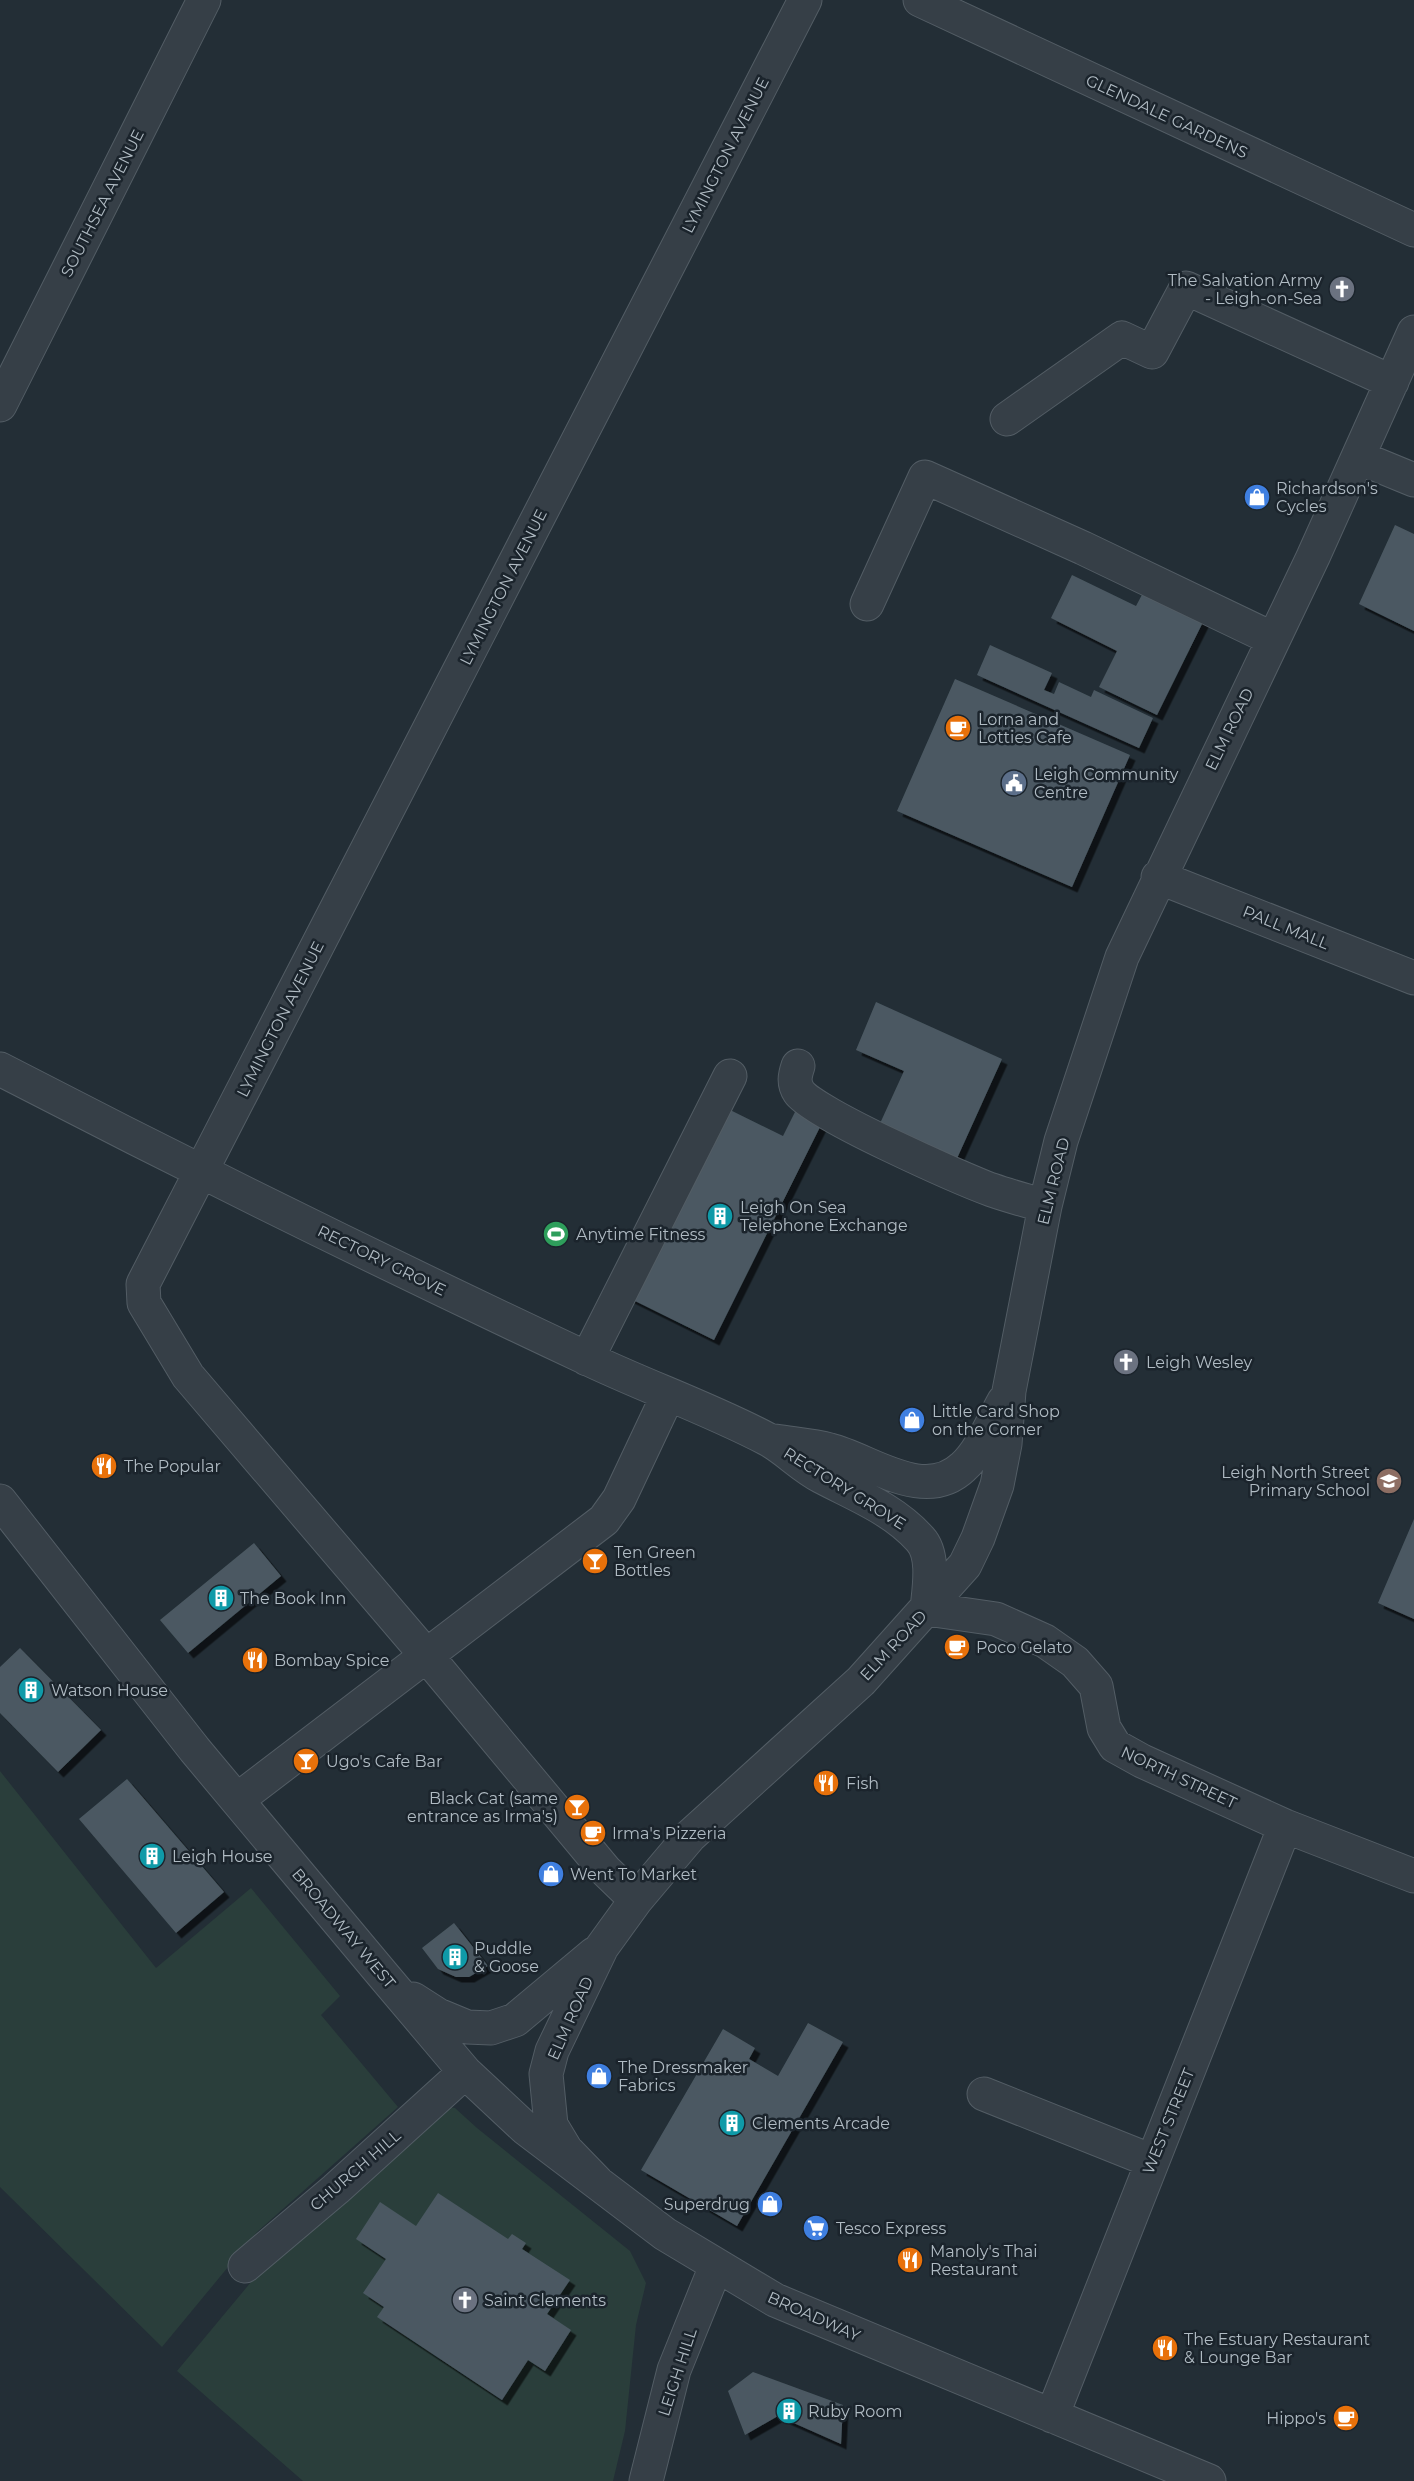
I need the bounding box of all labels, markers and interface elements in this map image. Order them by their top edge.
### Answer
street label: GLENDALE GARDENS [1083,71,1251,162]
street label: LYMINGTON AVENUE [678,74,773,236]
street label: SOUTHSEA AVENUE [57,126,148,280]
place label: The Salvation Army - Leigh-on-Sea [1168,271,1322,308]
church icon: The Salvation Army - Leigh-on-Sea [1327,274,1357,304]
place label: Richardson's Cycles [1276,479,1378,516]
shop icon: Richardson's Cycles [1242,482,1272,512]
street label: LYMINGTON AVENUE [456,506,551,668]
street label: ELM ROAD [1201,685,1258,773]
place label: Lorna and Lotties Cafe [978,710,1072,747]
cafe icon: Lorna and Lotties Cafe [943,713,973,743]
place label: Leigh Community Centre [1034,765,1179,802]
public building icon: Leigh Community Centre [999,768,1029,798]
street label: PALL MALL [1240,902,1332,954]
street label: LYMINGTON AVENUE [233,938,328,1100]
street label: ELM ROAD [1033,1136,1073,1227]
place label: Leigh On Sea Telephone Exchange [740,1198,908,1235]
building icon: Leigh On Sea Telephone Exchange [705,1201,735,1231]
sports icon: Anytime Fitness [541,1219,571,1249]
street label: RECTORY GROVE [315,1221,449,1300]
place label: Anytime Fitness [576,1225,705,1244]
church icon: Leigh Wesley [1111,1347,1141,1377]
place label: Leigh Wesley [1146,1353,1252,1372]
place label: Little Card Shop on the Corner [932,1402,1060,1439]
shop icon: Little Card Shop on the Corner [897,1405,927,1435]
street label: RECTORY GROVE [780,1443,909,1534]
restaurant icon: The Popular [89,1451,119,1481]
place label: The Popular [124,1457,221,1476]
place label: Leigh North Street Primary School [1221,1463,1371,1500]
school or university icon: Leigh North Street Primary School [1374,1466,1404,1496]
place label: Ten Green Bottles [614,1543,696,1580]
bar icon: Ten Green Bottles [580,1546,610,1576]
building icon: The Book Inn [206,1583,236,1613]
place label: The Book Inn [240,1589,346,1608]
street label: ELM ROAD [856,1606,931,1684]
cafe icon: Poco Gelato [942,1632,972,1662]
place label: Poco Gelato [976,1638,1072,1657]
restaurant icon: Bombay Spice [240,1645,270,1675]
place label: Bombay Spice [274,1651,389,1670]
building icon: Watson House [16,1675,46,1705]
place label: Watson House [51,1681,168,1700]
street label: NORTH STREET [1118,1742,1240,1813]
bar icon: Ugo's Cafe Bar [291,1746,321,1776]
place label: Ugo's Cafe Bar [326,1752,442,1771]
restaurant icon: Fish [811,1768,841,1798]
place label: Fish [846,1774,879,1793]
place label: Black Cat (same entrance as Irma's) [407,1789,558,1826]
bar icon: Black Cat (same entrance as Irma's) [562,1792,592,1822]
cafe icon: Irma's Pizzeria [578,1818,608,1848]
place label: Irma's Pizzeria [612,1824,726,1843]
building icon: Leigh House [137,1841,167,1871]
place label: Leigh House [172,1847,273,1866]
shop icon: Went To Market [536,1859,566,1889]
street label: BROADWAY WEST [288,1865,400,1993]
place label: Went To Market [570,1865,697,1884]
place label: Puddle & Goose [474,1939,539,1976]
building icon: Puddle & Goose [440,1942,470,1972]
street label: ELM ROAD [544,1974,597,2063]
place label: The Dressmaker Fabrics [618,2058,748,2095]
shop icon: The Dressmaker Fabrics [584,2061,614,2091]
street label: WEST STREET [1139,2065,1199,2177]
building icon: Clements Arcade [717,2108,747,2138]
place label: Clements Arcade [752,2114,890,2133]
street label: CHURCH HILL [306,2125,405,2215]
shop icon: Superdrug [755,2189,785,2219]
place label: Superdrug [664,2195,750,2214]
supermarket icon: Tesco Express [801,2213,831,2243]
place label: Tesco Express [836,2219,946,2238]
place label: Manoly's Thai Restaurant [930,2242,1037,2279]
restaurant icon: Manoly's Thai Restaurant [895,2245,925,2275]
church icon: Saint Clements [450,2285,480,2315]
street label: BROADWAY [765,2288,864,2346]
place label: Saint Clements [484,2291,606,2310]
street label: LEIGH HILL [654,2325,701,2418]
place label: The Estuary Restaurant & Lounge Bar [1184,2330,1371,2367]
restaurant icon: The Estuary Restaurant & Lounge Bar [1150,2333,1180,2363]
building icon: Ruby Room [774,2396,804,2426]
place label: Ruby Room [808,2402,902,2421]
cafe icon: Hippo's [1331,2403,1361,2433]
place label: Hippo's [1266,2409,1326,2428]

